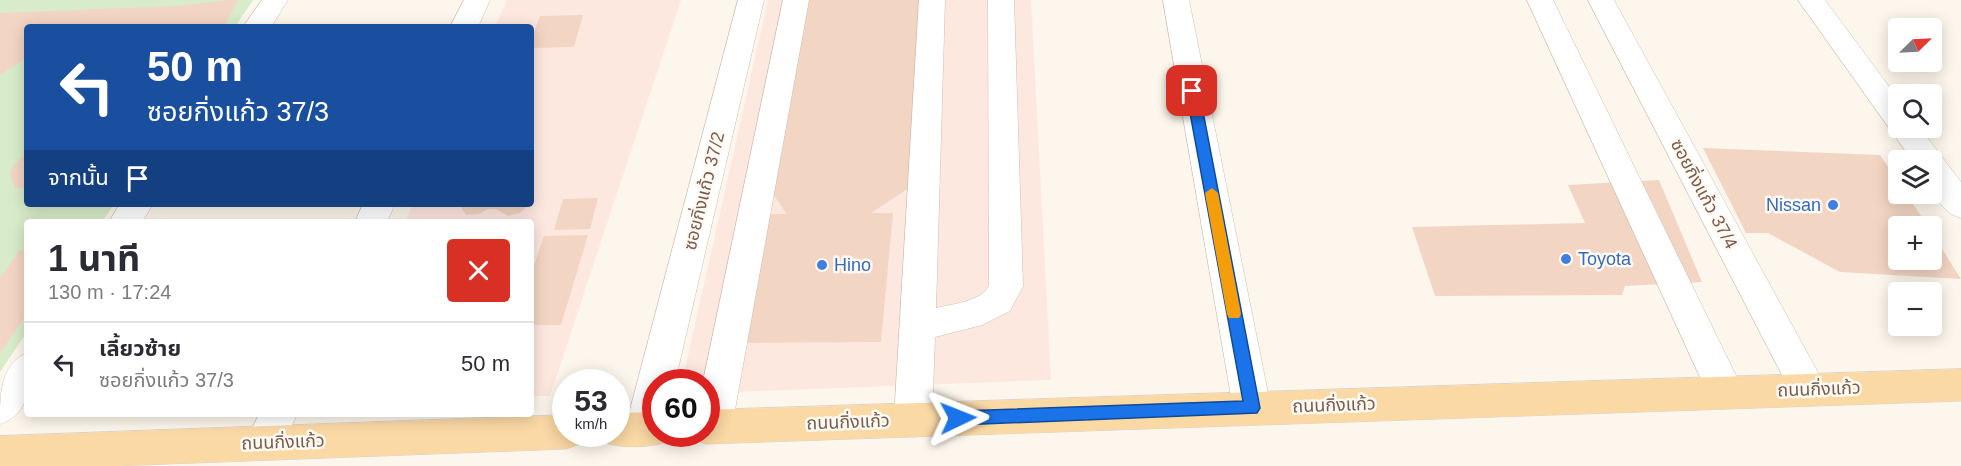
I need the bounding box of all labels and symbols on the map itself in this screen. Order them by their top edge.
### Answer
north arrow [1888,18,1942,72]
pin [1166,65,1217,116]
street label: ซอยกิ่งแก้ว 37/2 [678,129,728,252]
street label: ซอยกิ่งแก้ว 37/4 [1667,135,1743,252]
place label: Nissan [1766,195,1821,215]
marker: Nissan [1826,198,1840,212]
place label: Toyota [1578,249,1632,269]
marker: Toyota [1559,252,1573,266]
place label: Hino [834,255,871,275]
marker: Hino [815,258,829,272]
speed limit sign: 60 [642,369,720,447]
street label: ถนนกิ่งแก้ว [1777,376,1861,400]
position arrow [926,386,990,450]
street label: ถนนกิ่งแก้ว [1292,392,1376,416]
street label: ถนนกิ่งแก้ว [806,409,890,433]
street label: ถนนกิ่งแก้ว [241,429,325,453]

